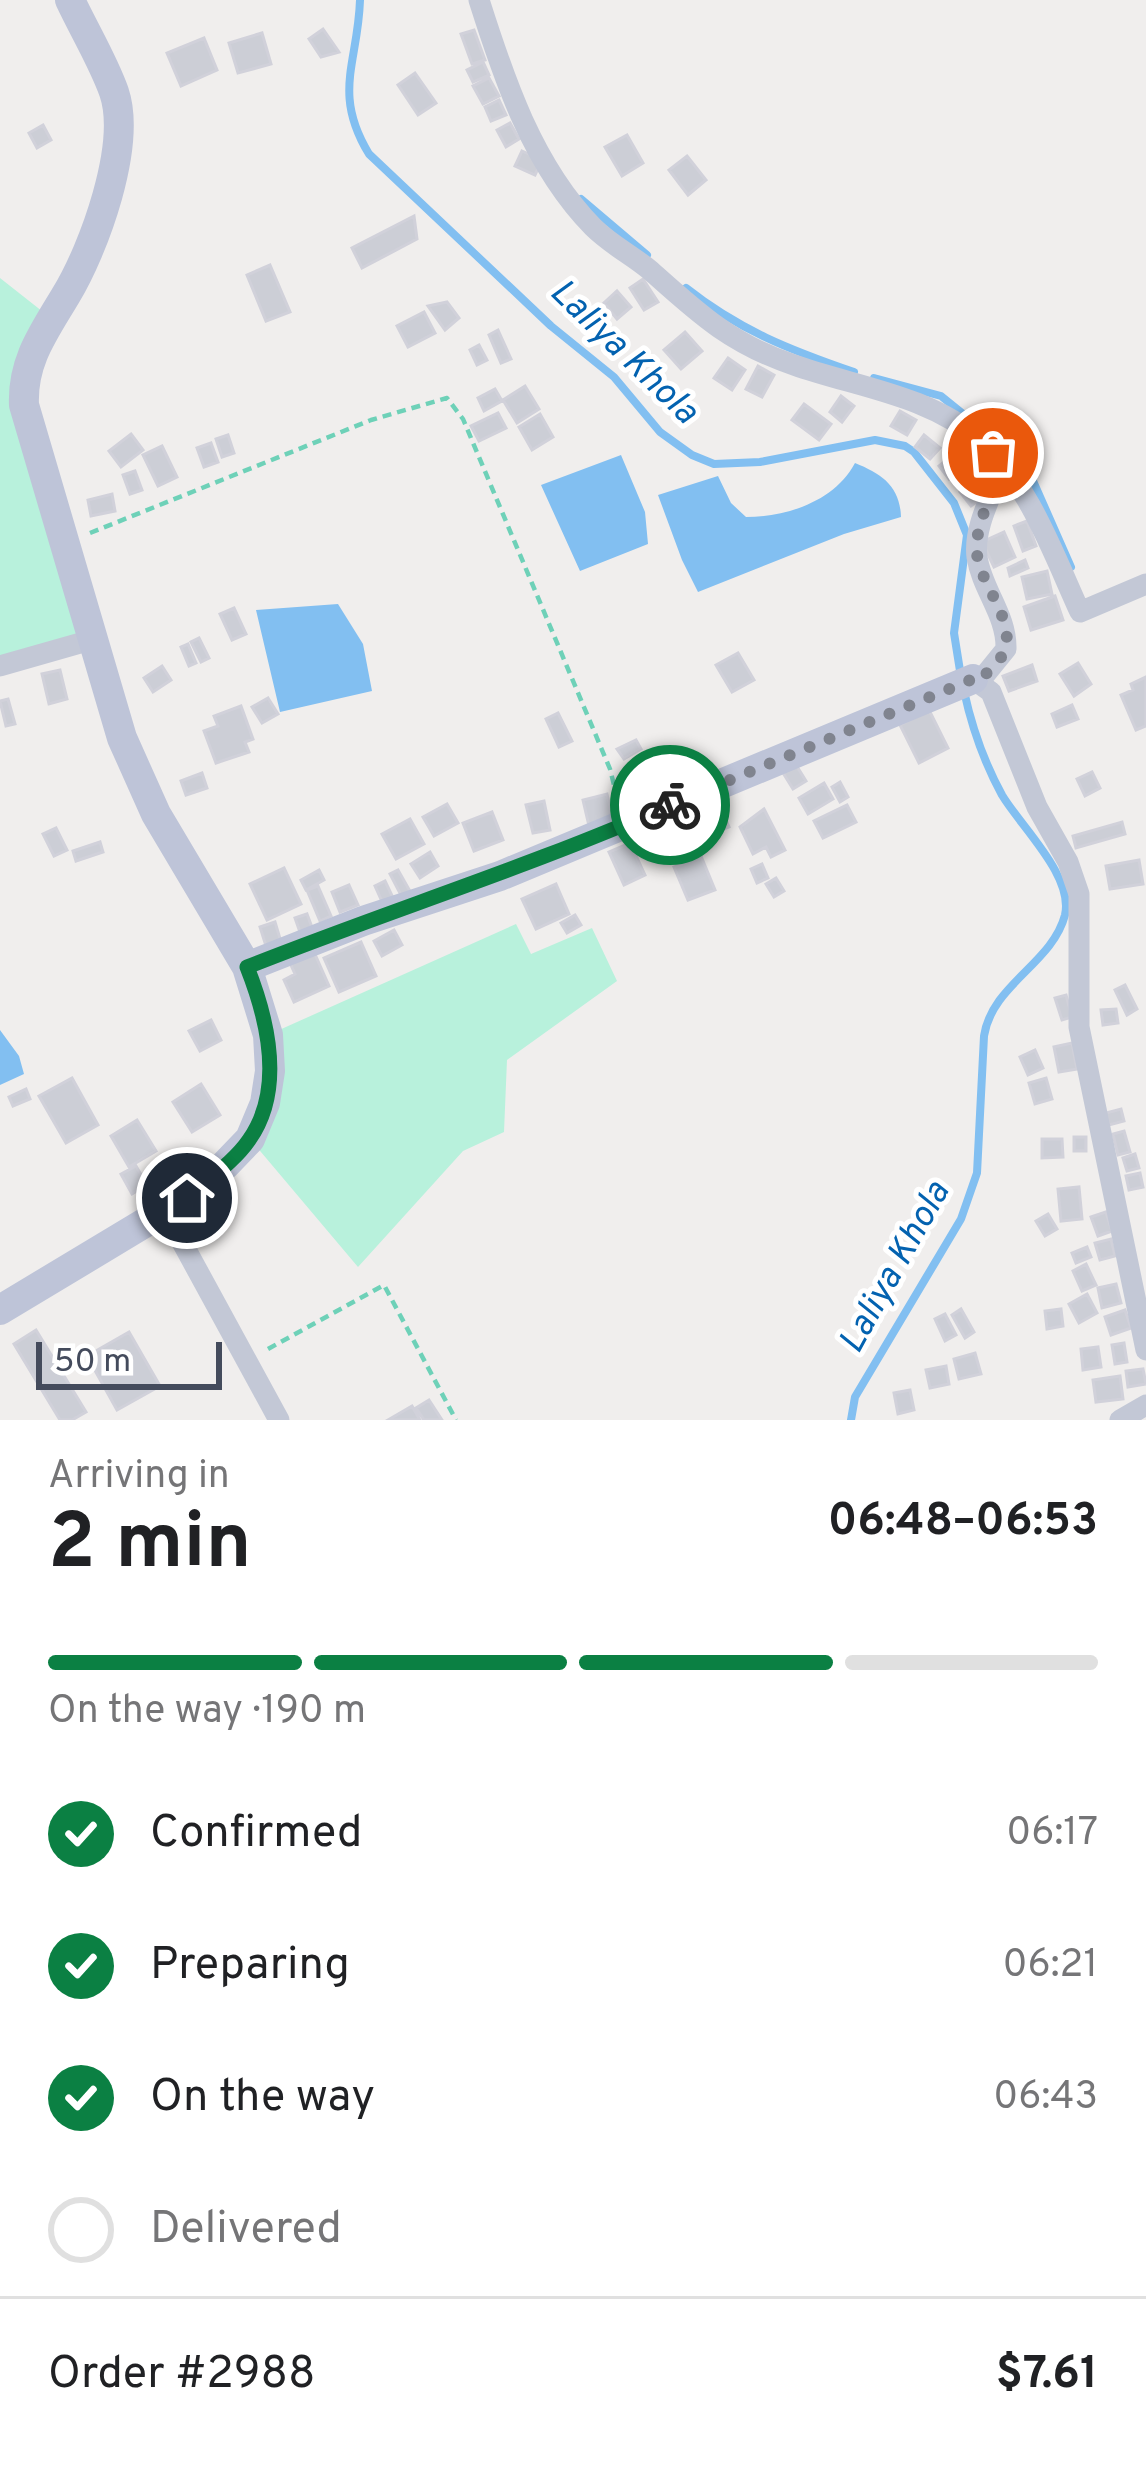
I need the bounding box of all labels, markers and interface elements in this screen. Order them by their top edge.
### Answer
water label: Laliya Khola [539,271,708,436]
pin [942,402,1044,504]
icon: bag [960,420,1026,486]
courier [610,745,730,865]
icon: bike [637,772,703,838]
pin [136,1147,238,1249]
icon: home [154,1165,220,1231]
water label: Laliya Khola [830,1174,962,1362]
scale bar [36,1336,222,1389]
text: 50 m [54,1342,131,1384]
text: Arriving in [48,1453,230,1502]
text: 06:48–06:53 [828,1494,1098,1551]
text: 2 min [48,1497,252,1596]
text: On the way · 190 m [48,1688,366,1737]
icon: check [48,1801,114,1867]
text: Confirmed [150,1806,362,1863]
text: 06:17 [1006,1810,1098,1859]
icon: check [48,1933,114,1999]
text: Preparing [150,1938,350,1995]
text: 06:21 [1002,1942,1098,1991]
icon: check [48,2065,114,2131]
text: On the way [150,2070,375,2127]
text: 06:43 [993,2074,1098,2123]
text: Delivered [150,2202,342,2259]
text: Order #2988 [48,2347,316,2404]
text: $7.61 [996,2347,1098,2404]

